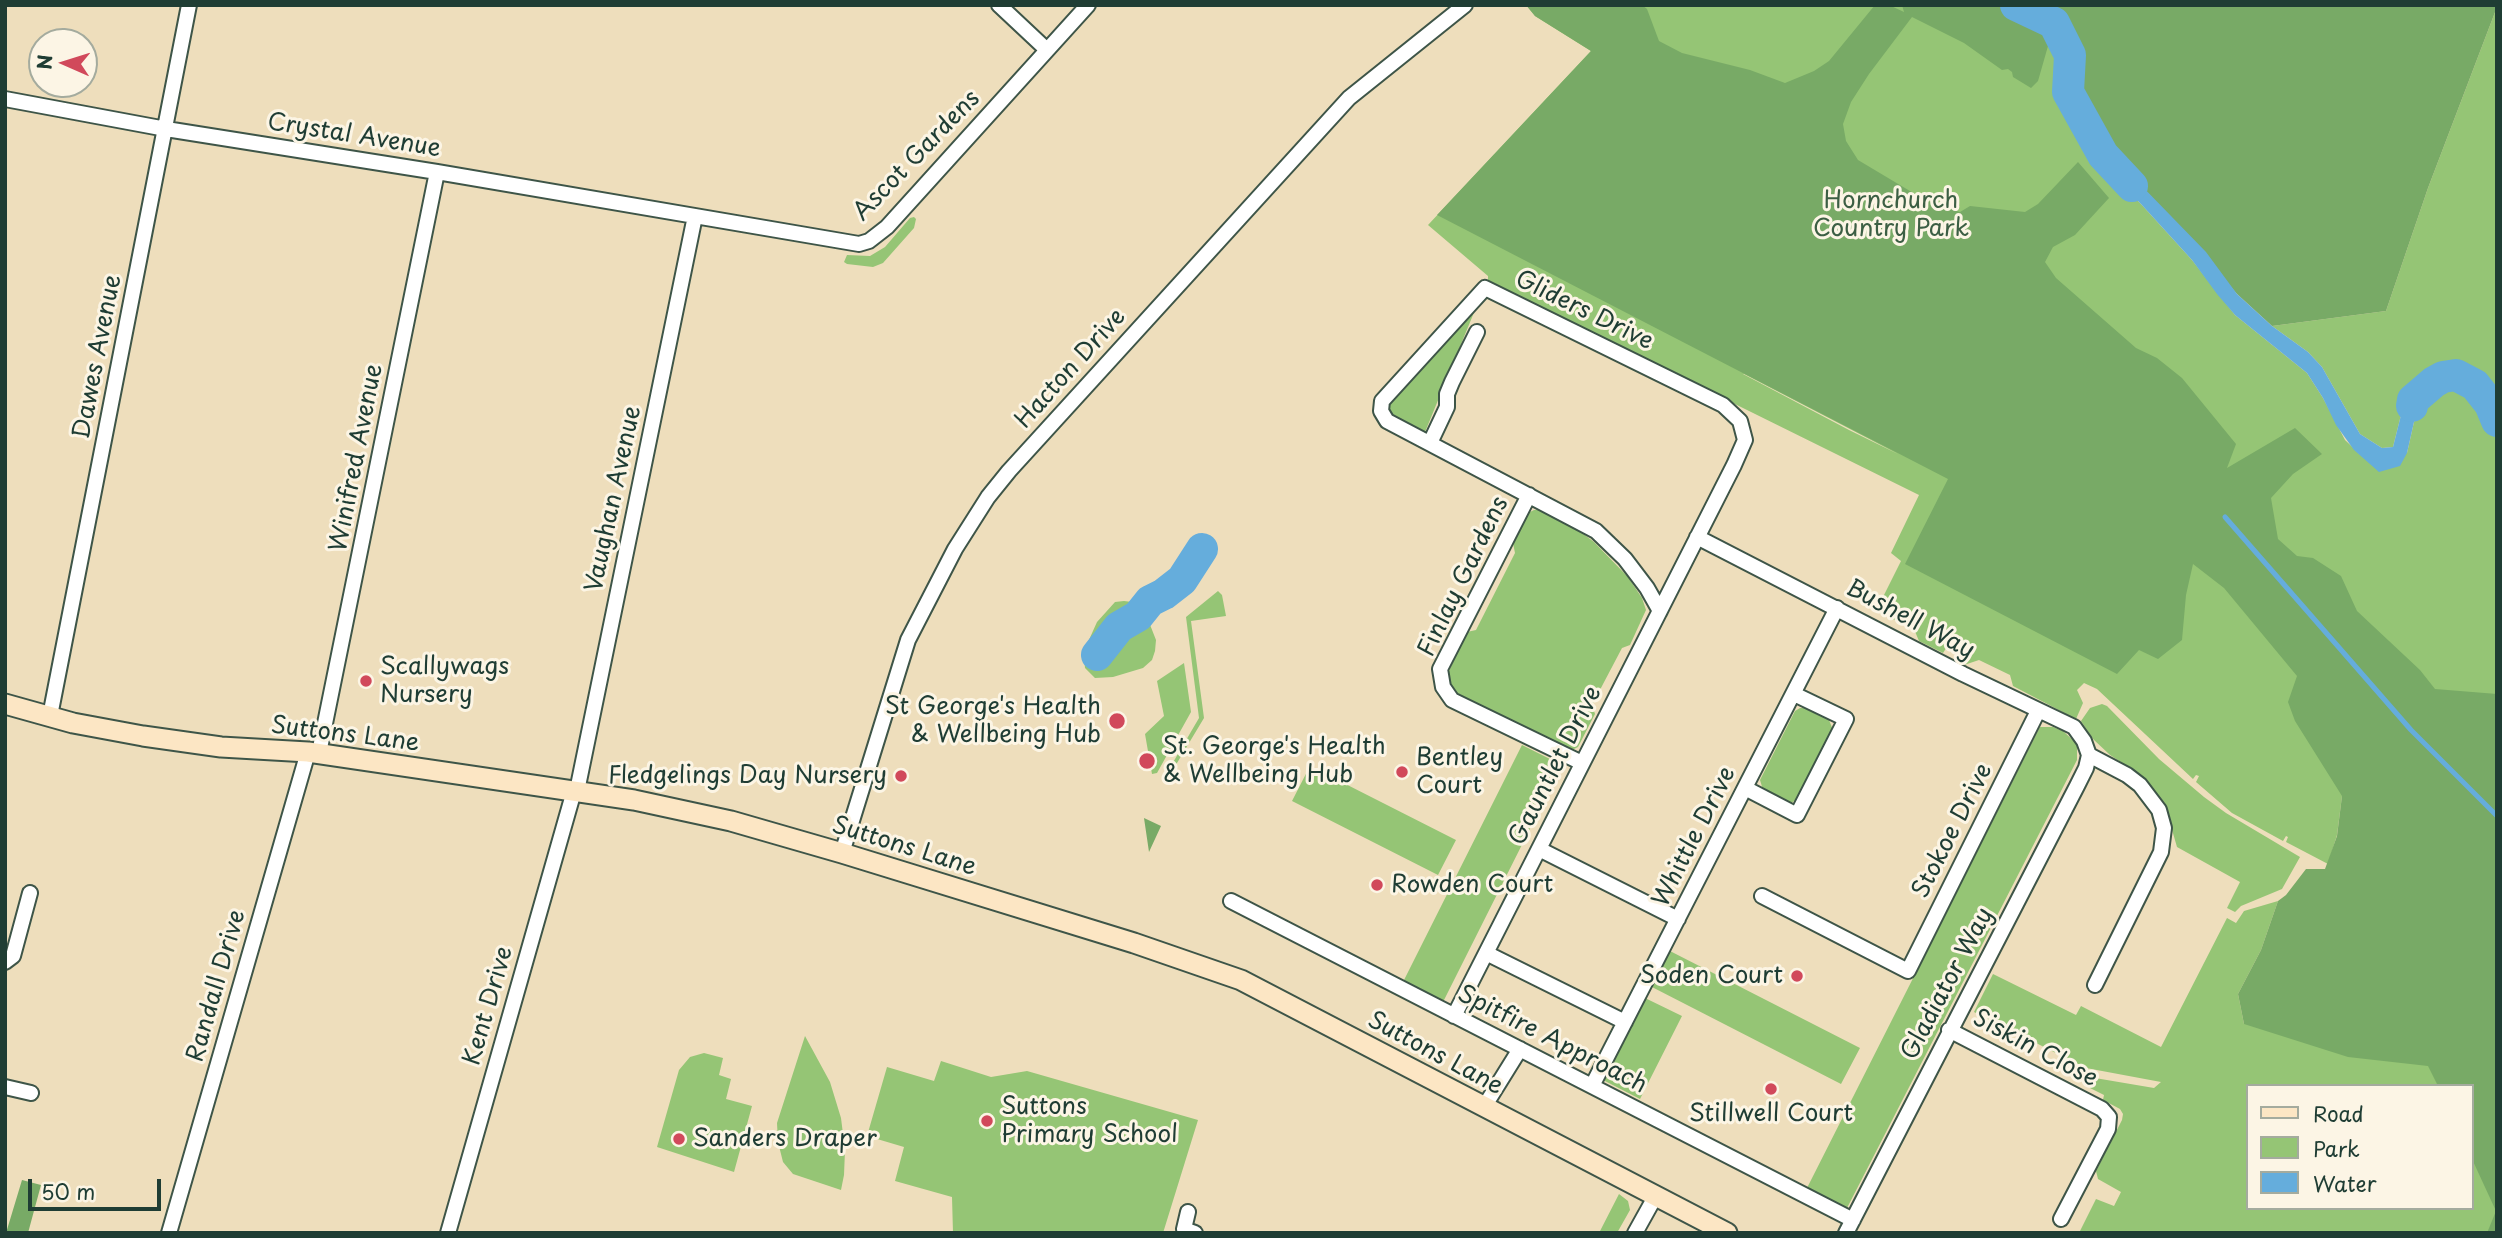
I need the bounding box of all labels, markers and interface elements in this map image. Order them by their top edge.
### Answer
north arrow [28,28,98,98]
text: N [30,54,58,70]
street label: Ascot Gardens [848,85,986,227]
street label: Crystal Avenue [265,108,443,164]
park label: Hornchurch Country Park [1813,187,1969,243]
street label: Gliders Drive [1510,265,1658,357]
street label: Dawes Avenue [68,272,128,442]
street label: Hacton Drive [1010,303,1132,435]
street label: Winifred Avenue [325,362,389,554]
street label: Vaughan Avenue [580,403,648,595]
street label: Finlay Gardens [1413,492,1515,662]
street label: Bushell Way [1841,574,1979,666]
place label: Scallywags Nursery [380,653,509,709]
marker: Scallywags Nursery [358,673,374,689]
street label: Gauntlet Drive [1504,682,1608,850]
place label: St George's Health & Wellbeing Hub [885,693,1101,749]
marker: St George's Health & Wellbeing Hub [1107,711,1127,731]
street label: Suttons Lane [269,712,421,758]
place label: St. George's Health & Wellbeing Hub [1163,733,1386,789]
place label: Bentley Court [1416,744,1503,800]
marker: St. George's Health & Wellbeing Hub [1137,751,1157,771]
street label: Stokoe Drive [1907,759,1999,903]
place label: Fledgelings Day Nursery [608,762,887,790]
street label: Whittle Drive [1647,762,1743,912]
marker: Bentley Court [1394,764,1410,780]
marker: Fledgelings Day Nursery [893,768,909,784]
street label: Suttons Lane [828,811,980,883]
place label: Rowden Court [1391,871,1553,899]
marker: Rowden Court [1369,877,1385,893]
street label: Gladiator Way [1896,903,2000,1065]
street label: Randall Drive [182,907,252,1065]
street label: Kent Drive [458,943,520,1069]
place label: Soden Court [1640,962,1783,990]
marker: Soden Court [1789,968,1805,984]
street label: Spitfire Approach [1452,980,1652,1100]
street label: Siskin Close [1968,1004,2102,1094]
street label: Suttons Lane [1362,1006,1508,1102]
marker: Stillwell Court [1763,1081,1779,1097]
legend [2246,1084,2474,1210]
place label: Suttons Primary School [1001,1093,1178,1149]
text: Road [2313,1097,2364,1129]
place label: Stillwell Court [1689,1100,1853,1128]
marker: Suttons Primary School [979,1113,995,1129]
place label: Sanders Draper [693,1125,877,1153]
marker: Sanders Draper [671,1131,687,1147]
text: Park [2313,1132,2360,1164]
scale bar [32,1164,164,1208]
text: Water [2313,1167,2376,1199]
text: 50 m [41,1175,95,1207]

